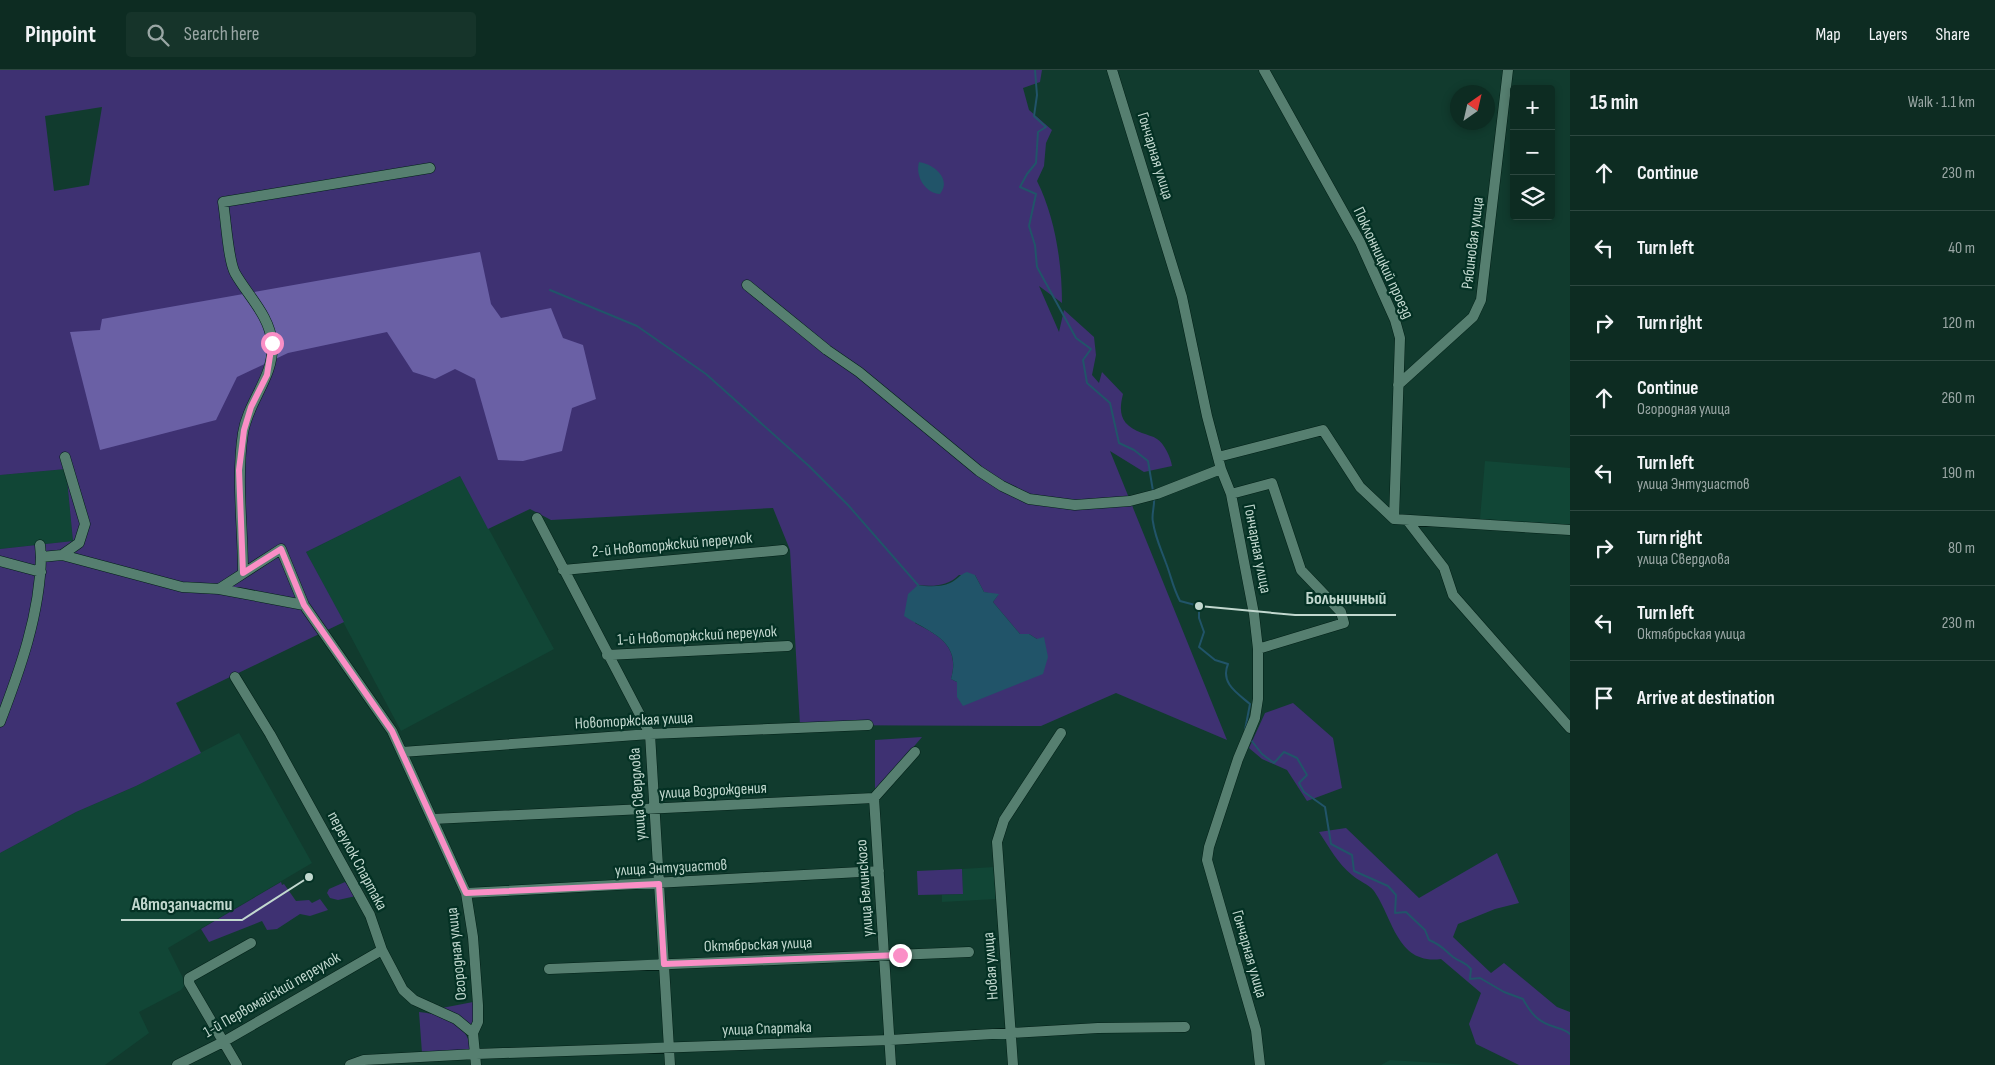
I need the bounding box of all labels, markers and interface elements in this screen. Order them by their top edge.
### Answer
search box [126,12,476,57]
text: Pinpoint [25,20,96,49]
icon: search [144,21,172,49]
text: Search here [184,23,259,46]
text: Map [1816,24,1841,45]
text: Layers [1869,24,1908,45]
text: Share [1936,24,1970,45]
north arrow [1450,85,1495,130]
map controls [1510,85,1555,220]
button: + [1510,85,1555,130]
text: 15 min [1590,90,1638,115]
text: Walk · 1.1 km [1908,93,1975,112]
street label: Гончарная улица [1133,110,1177,202]
button: − [1510,130,1555,175]
icon: ahead [1590,159,1618,187]
text: Continue [1637,162,1698,185]
text: 230 m [1942,164,1975,183]
button: layers [1510,175,1555,220]
street label: Рябиновая улица [1458,196,1488,290]
street label: Поклонницкий проезд [1349,204,1417,322]
icon: left [1590,234,1618,262]
text: Turn left [1637,237,1694,260]
text: 40 m [1948,239,1975,258]
icon: right [1590,309,1618,337]
text: Turn right [1637,312,1702,335]
text: 120 m [1943,314,1975,333]
route start [261,332,284,355]
text: Continue [1637,377,1698,400]
icon: ahead [1590,384,1618,412]
text: 260 m [1941,389,1975,408]
text: Огородная улица [1637,400,1730,419]
text: Turn left [1637,452,1694,475]
icon: left [1590,459,1618,487]
text: 190 m [1942,464,1975,483]
text: улица Энтузиастов [1637,475,1750,494]
street label: Гончарная улица [1239,503,1275,595]
text: Turn right [1637,527,1702,550]
street label: 2-й Новоторжский переулок [591,528,754,561]
icon: right [1590,534,1618,562]
text: 80 m [1948,539,1975,558]
text: улица Свердлова [1637,550,1730,569]
callout: Больничный [1295,582,1396,615]
text: Больничный [1306,588,1387,609]
text: Turn left [1637,602,1694,625]
icon: left [1590,609,1618,637]
text: 230 m [1942,614,1975,633]
street label: 1-й Новоторжский переулок [617,622,778,650]
text: Октябрьская улица [1637,625,1745,644]
icon: arrive [1590,684,1618,712]
text: Arrive at destination [1637,687,1775,710]
street label: Новоторжская улица [574,708,694,734]
street label: улица Свердлова [625,747,651,841]
street label: улица Возрождения [659,779,767,803]
street label: переулок Спартака [323,808,391,914]
street label: улица Белинского [852,839,878,937]
street label: улица Энтузиастов [614,856,728,880]
callout: Автозапчасти [121,887,242,920]
text: Автозапчасти [131,894,232,915]
street label: Огородная улица [443,907,471,1001]
street label: Гончарная улица [1227,908,1271,1000]
street label: Новая улица [979,932,1003,1000]
street label: Октябрьская улица [703,934,813,956]
route end [889,944,912,967]
street label: 1-й Первомайский переулок [200,948,345,1042]
street label: улица Спартака [722,1018,812,1040]

